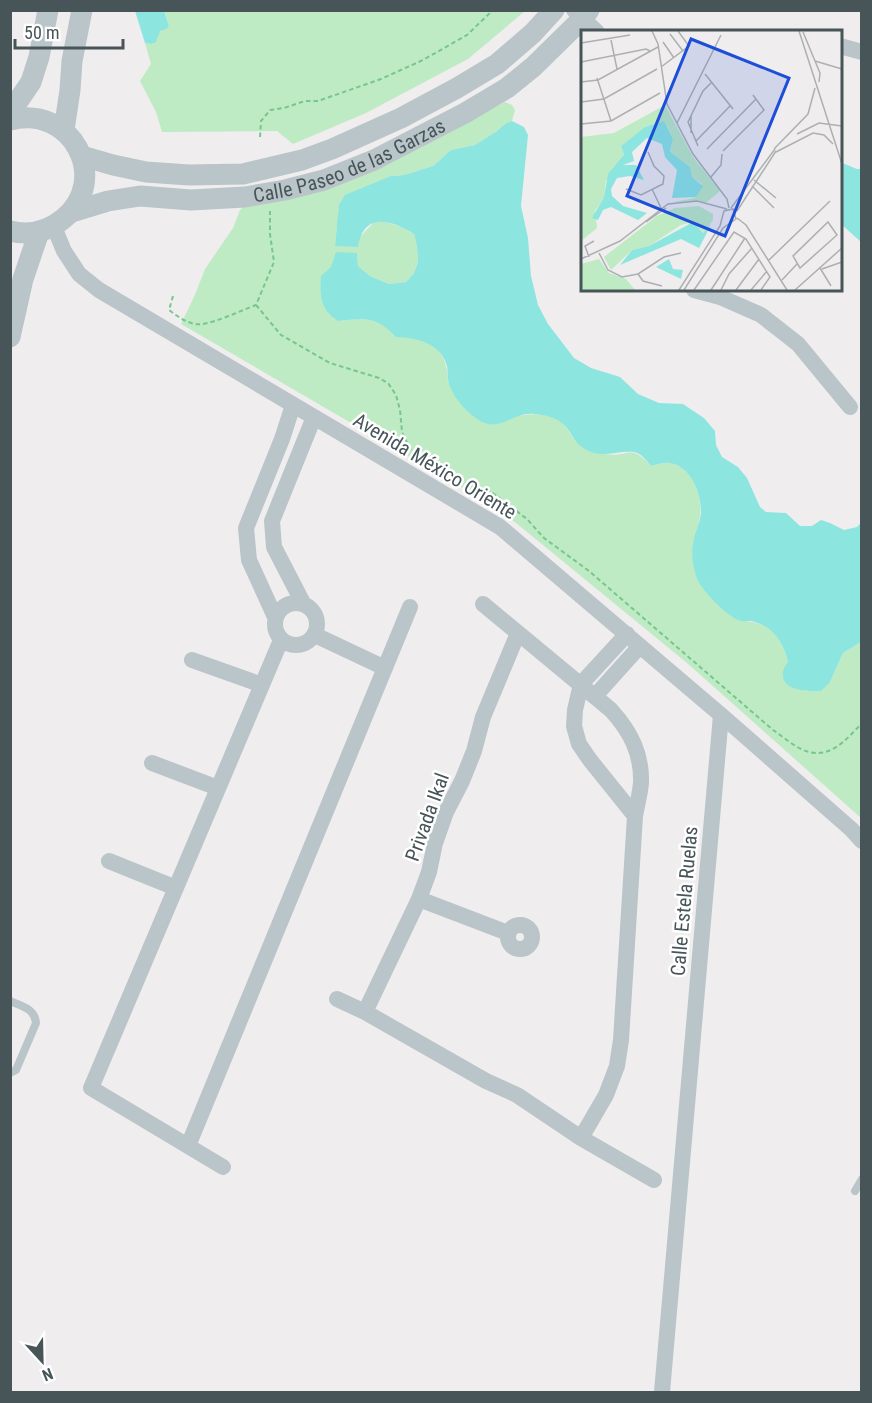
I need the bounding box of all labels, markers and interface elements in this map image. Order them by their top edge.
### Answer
scale bar [15,12,123,50]
text: 50 m [24,22,59,43]
inset map [581,30,842,291]
street label: Calle Paseo de las Garzas [251,113,449,207]
street label: Avenida México Oriente [349,408,521,524]
street label: Privada Ikal [400,770,454,864]
street label: Calle Estela Ruelas [666,825,702,977]
north arrow [12,1331,72,1391]
text: N [39,1364,56,1385]

